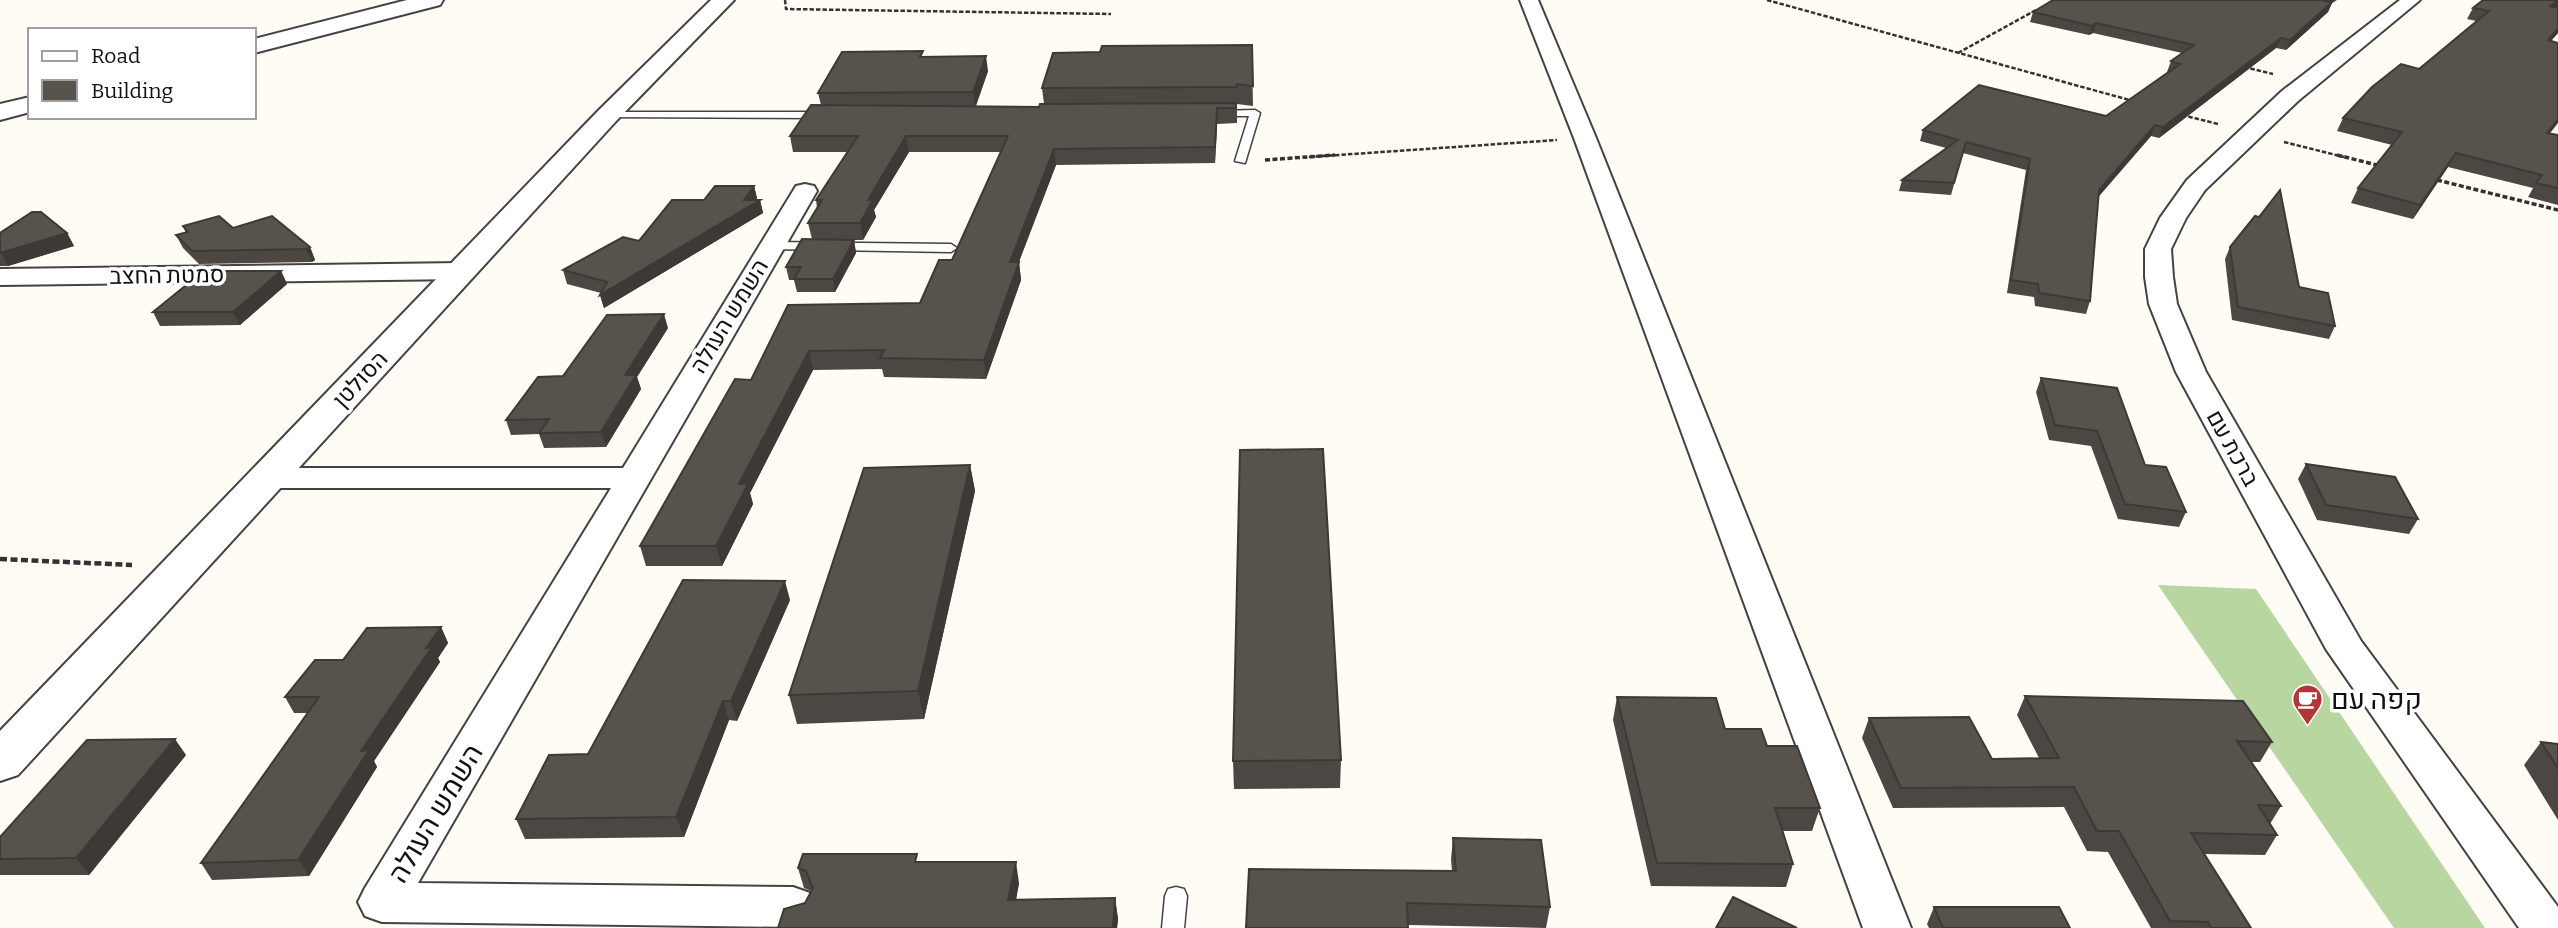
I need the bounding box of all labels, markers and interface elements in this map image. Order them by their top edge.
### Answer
legend [28,28,256,119]
text: Road [91,43,140,69]
text: Building [91,78,174,104]
street label: השמש העולה [684,254,774,378]
street label: סמטת החצב [109,260,225,290]
street label: הסולטן [327,345,393,413]
street label: ברכת עם [2201,405,2265,491]
cafe icon: קפה עם [2291,682,2325,726]
place label: קפה עם [2331,683,2422,716]
street label: השמש העולה [381,738,490,889]

